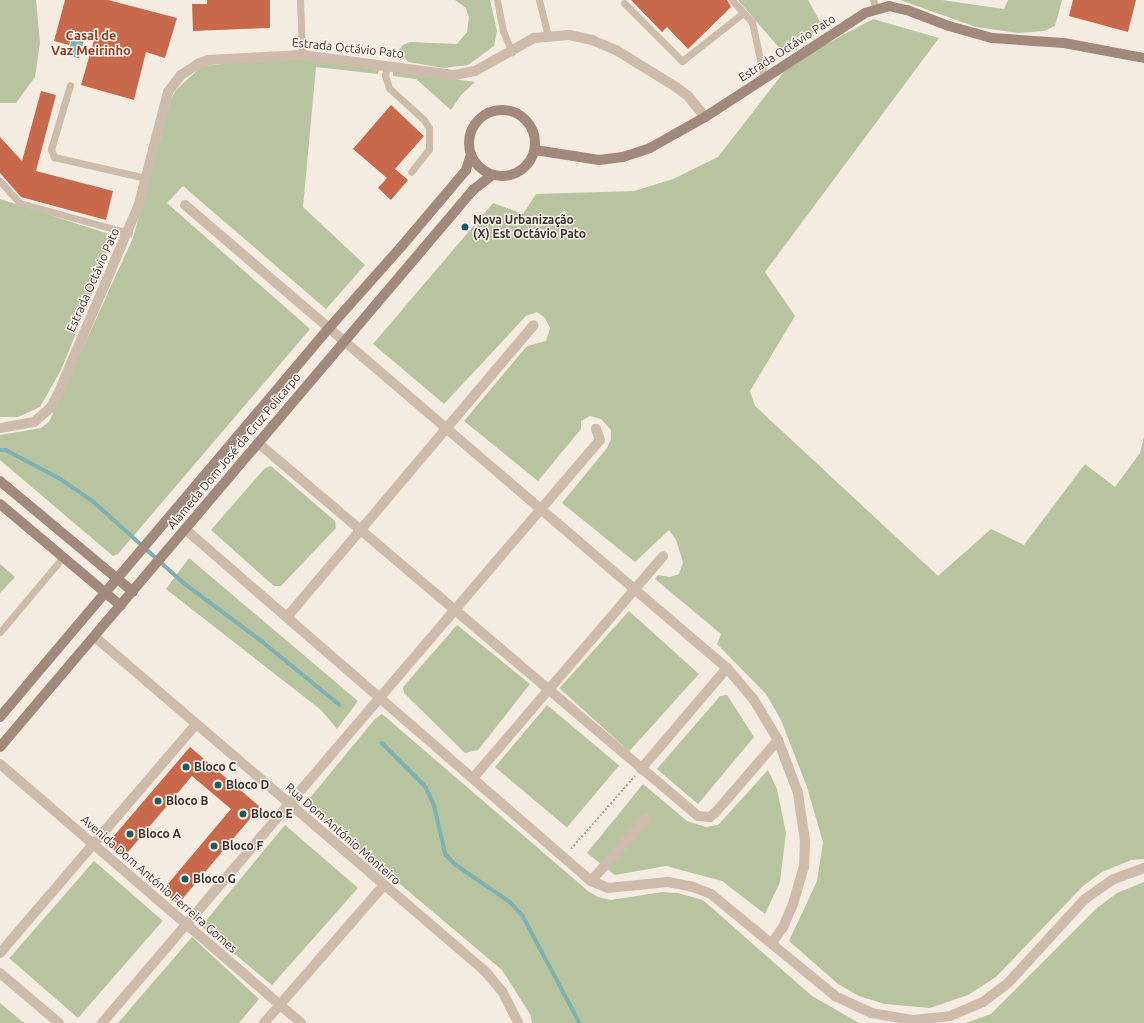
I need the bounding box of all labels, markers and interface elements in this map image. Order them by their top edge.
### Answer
street label: Estrada Octávio Pato [736,11,838,85]
district label: Casal de Vaz Meirinho [51,28,131,59]
street label: Estrada Octávio Pato [291,35,405,61]
place label: Nova Urbanização (X) Est Octávio Pato [473,213,586,241]
marker: Nova Urbanização (X) Est Octávio Pato [460,222,470,232]
street label: Estrada Octávio Pato [64,226,122,334]
street label: Alameda Dom José da Cruz Policarpo [164,370,304,532]
place label: Bloco C [194,760,236,774]
marker: Bloco C [181,762,191,772]
place label: Bloco D [226,778,269,792]
marker: Bloco D [213,780,223,790]
street label: Rua Dom António Monteiro [282,780,404,888]
place label: Bloco B [166,794,208,808]
marker: Bloco B [153,796,163,806]
place label: Bloco E [251,807,293,821]
marker: Bloco E [238,809,248,819]
street label: Avenida Dom António Ferreira Gomes [78,812,240,956]
place label: Bloco A [138,827,181,841]
marker: Bloco A [125,829,135,839]
place label: Bloco F [222,839,263,853]
marker: Bloco F [209,841,219,851]
place label: Bloco G [193,872,236,886]
marker: Bloco G [180,874,190,884]

